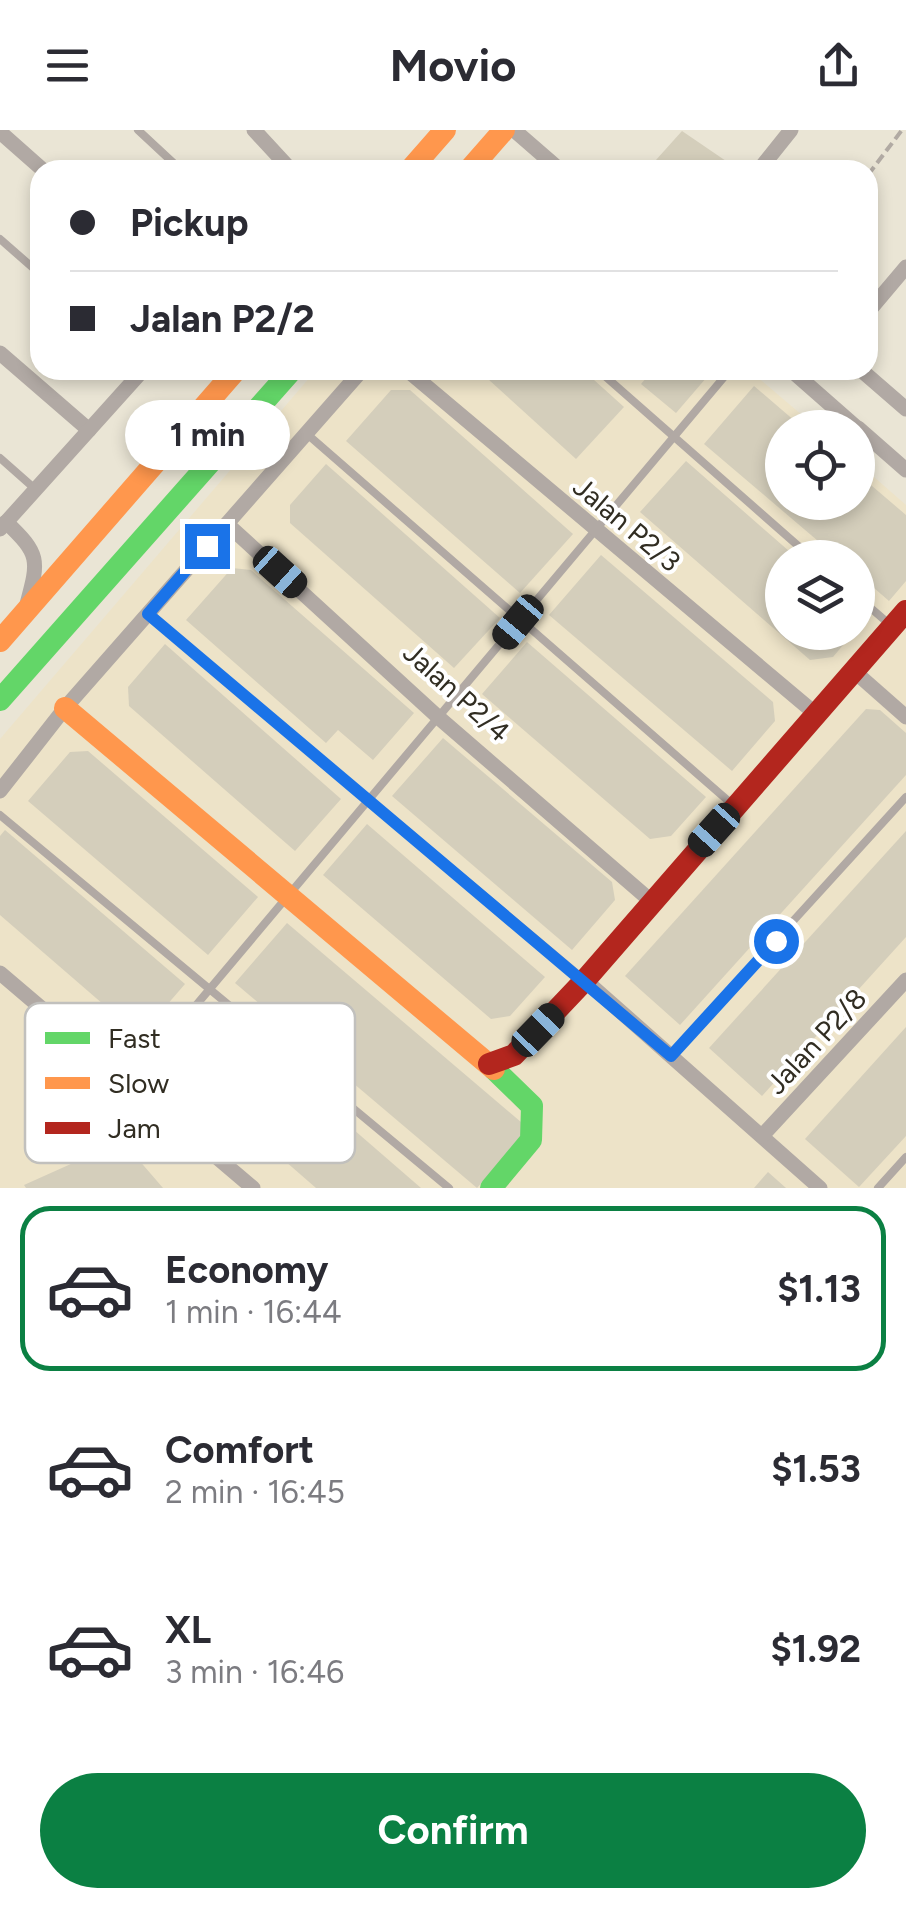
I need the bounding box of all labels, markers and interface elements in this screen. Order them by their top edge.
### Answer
icon: menu [40,38,95,93]
text: Movio [390,38,516,92]
icon: share [811,38,866,93]
text: Pickup [130,200,248,246]
text: Jalan P2/2 [130,296,315,342]
callout: 1 min [124,401,290,471]
map controls [765,410,875,650]
button: locate [765,410,875,520]
text: 1 min [170,416,245,454]
street label: Jalan P2/3 [566,469,688,579]
route end [185,524,230,569]
button: layers [765,540,875,650]
car [248,541,312,603]
car [487,589,549,655]
street label: Jalan P2/4 [397,635,517,749]
car [683,798,745,862]
route start [754,919,799,964]
street label: Jalan P2/8 [759,981,873,1101]
car [506,998,570,1062]
legend [25,1003,355,1163]
text: Fast [108,1021,161,1055]
text: Slow [108,1066,169,1100]
text: Jam [108,1111,161,1145]
icon: car [45,1244,135,1334]
text: Economy [165,1247,328,1293]
text: $1.13 [777,1266,861,1312]
text: 1 min · 16:44 [165,1293,342,1331]
icon: car [45,1424,135,1514]
text: Comfort [165,1427,314,1473]
text: $1.53 [771,1446,861,1492]
text: 2 min · 16:45 [165,1473,345,1511]
icon: car [45,1604,135,1694]
text: XL [165,1607,211,1653]
text: $1.92 [770,1626,861,1672]
text: 3 min · 16:46 [165,1653,344,1691]
button: Confirm [40,1773,866,1888]

